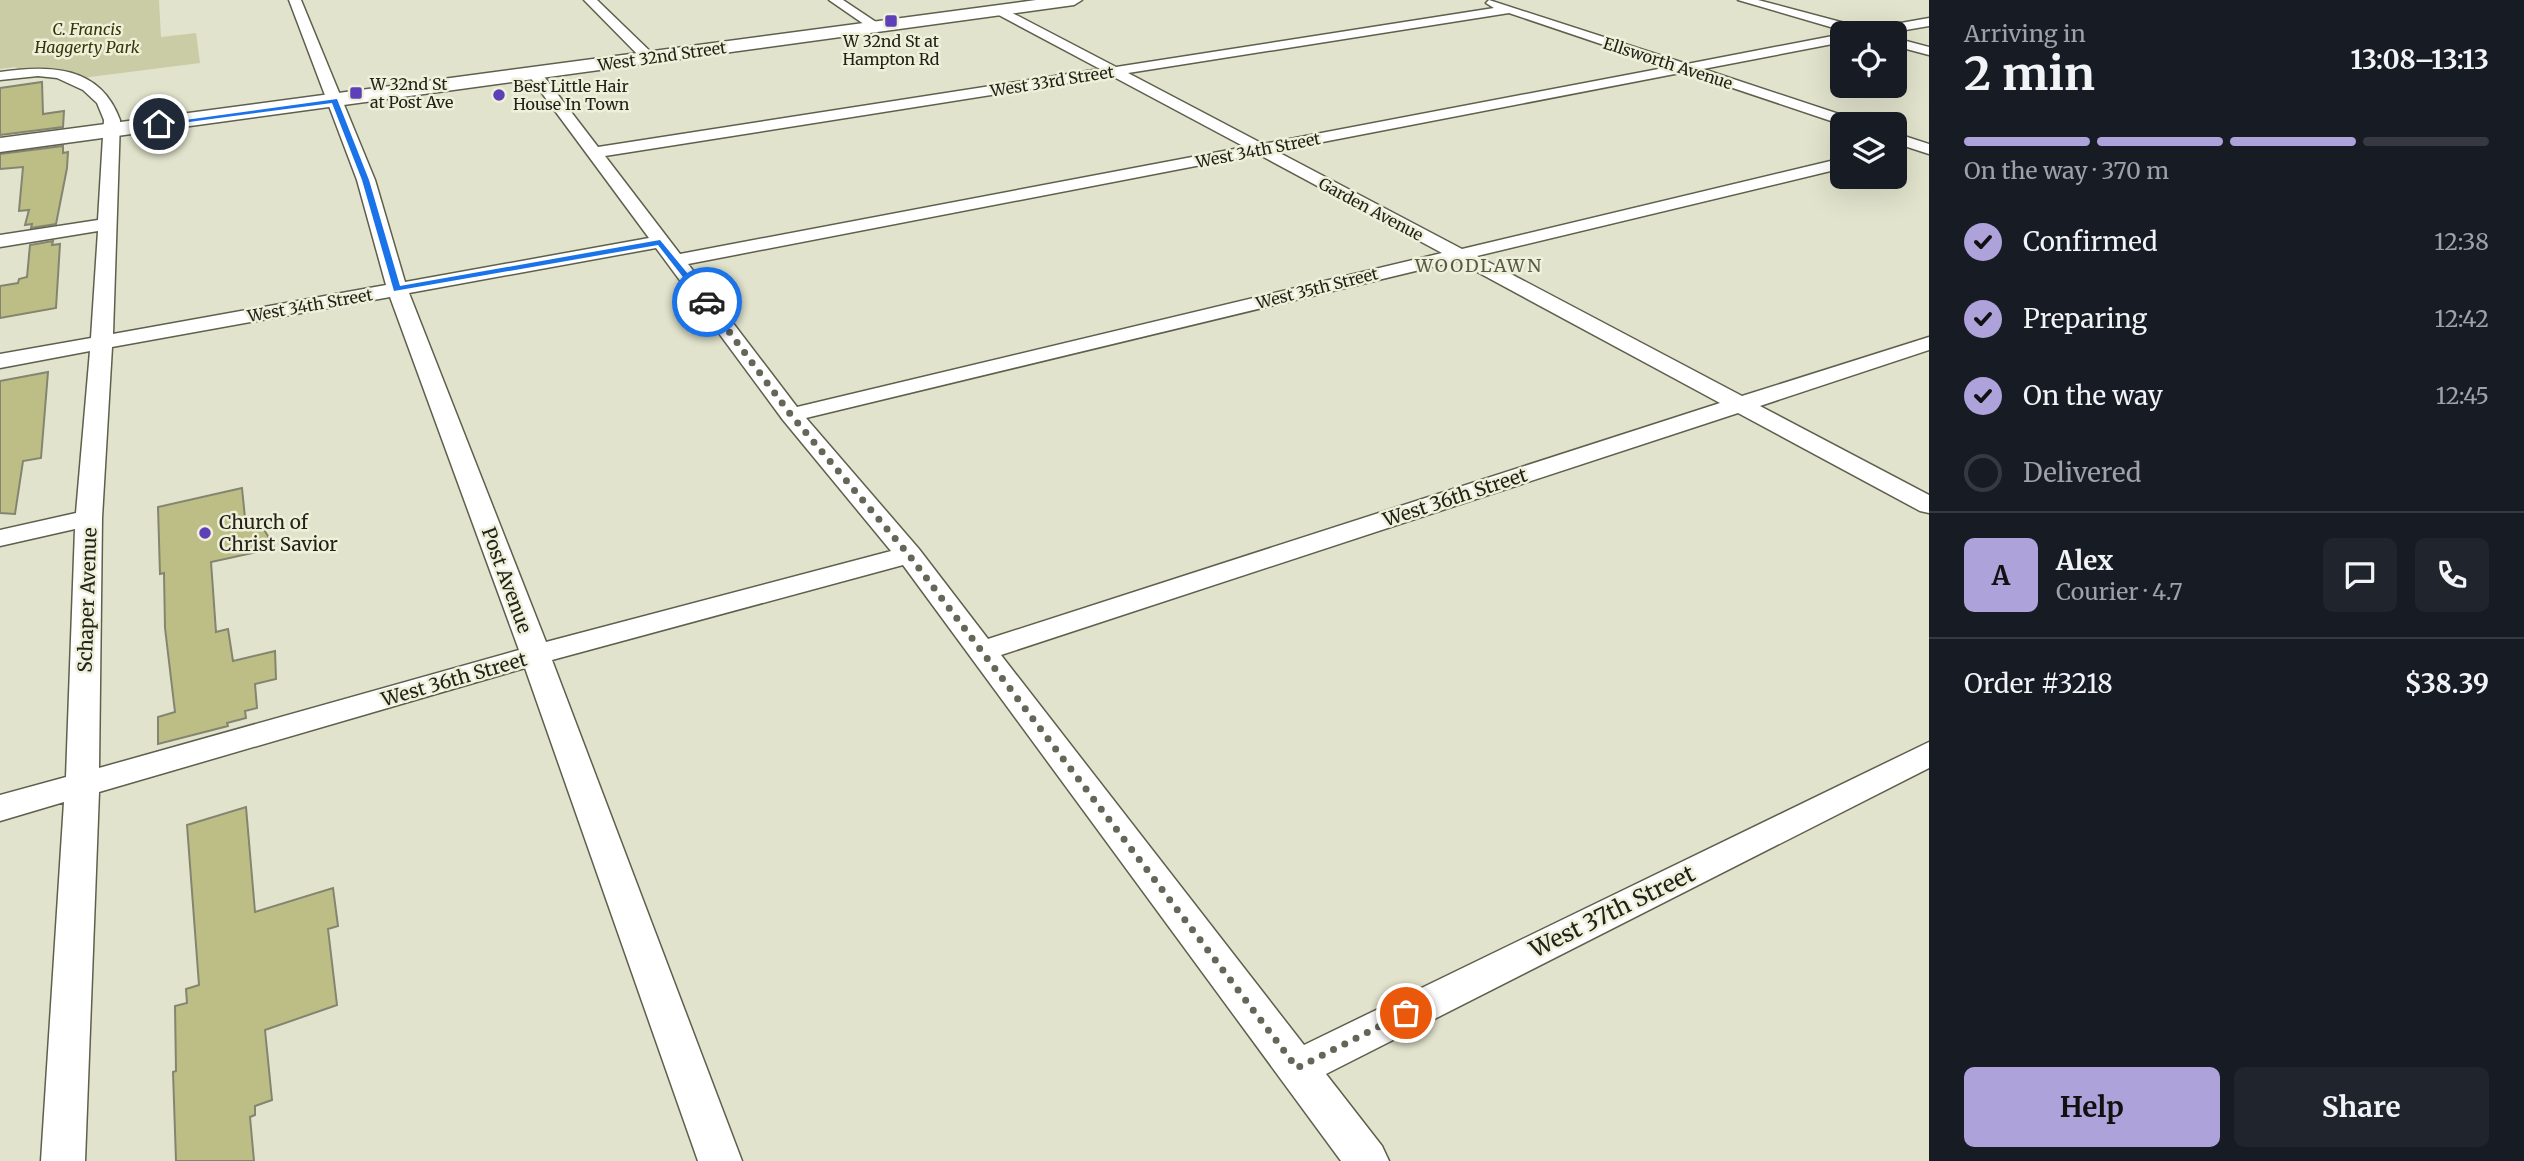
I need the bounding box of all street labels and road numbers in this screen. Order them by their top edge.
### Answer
street label: Ellsworth Avenue [1601,33,1735,93]
street label: West 32nd Street [595,37,728,75]
street label: West 33rd Street [988,61,1116,101]
street label: West 34th Street [1193,128,1323,172]
street label: Garden Avenue [1315,173,1427,245]
street label: West 35th Street [1253,263,1381,313]
street label: West 34th Street [245,284,375,326]
street label: West 36th Street [1379,462,1531,532]
street label: Post Avenue [477,524,537,636]
street label: Schaper Avenue [72,527,102,673]
street label: West 36th Street [378,647,530,711]
street label: West 37th Street [1524,858,1699,964]

